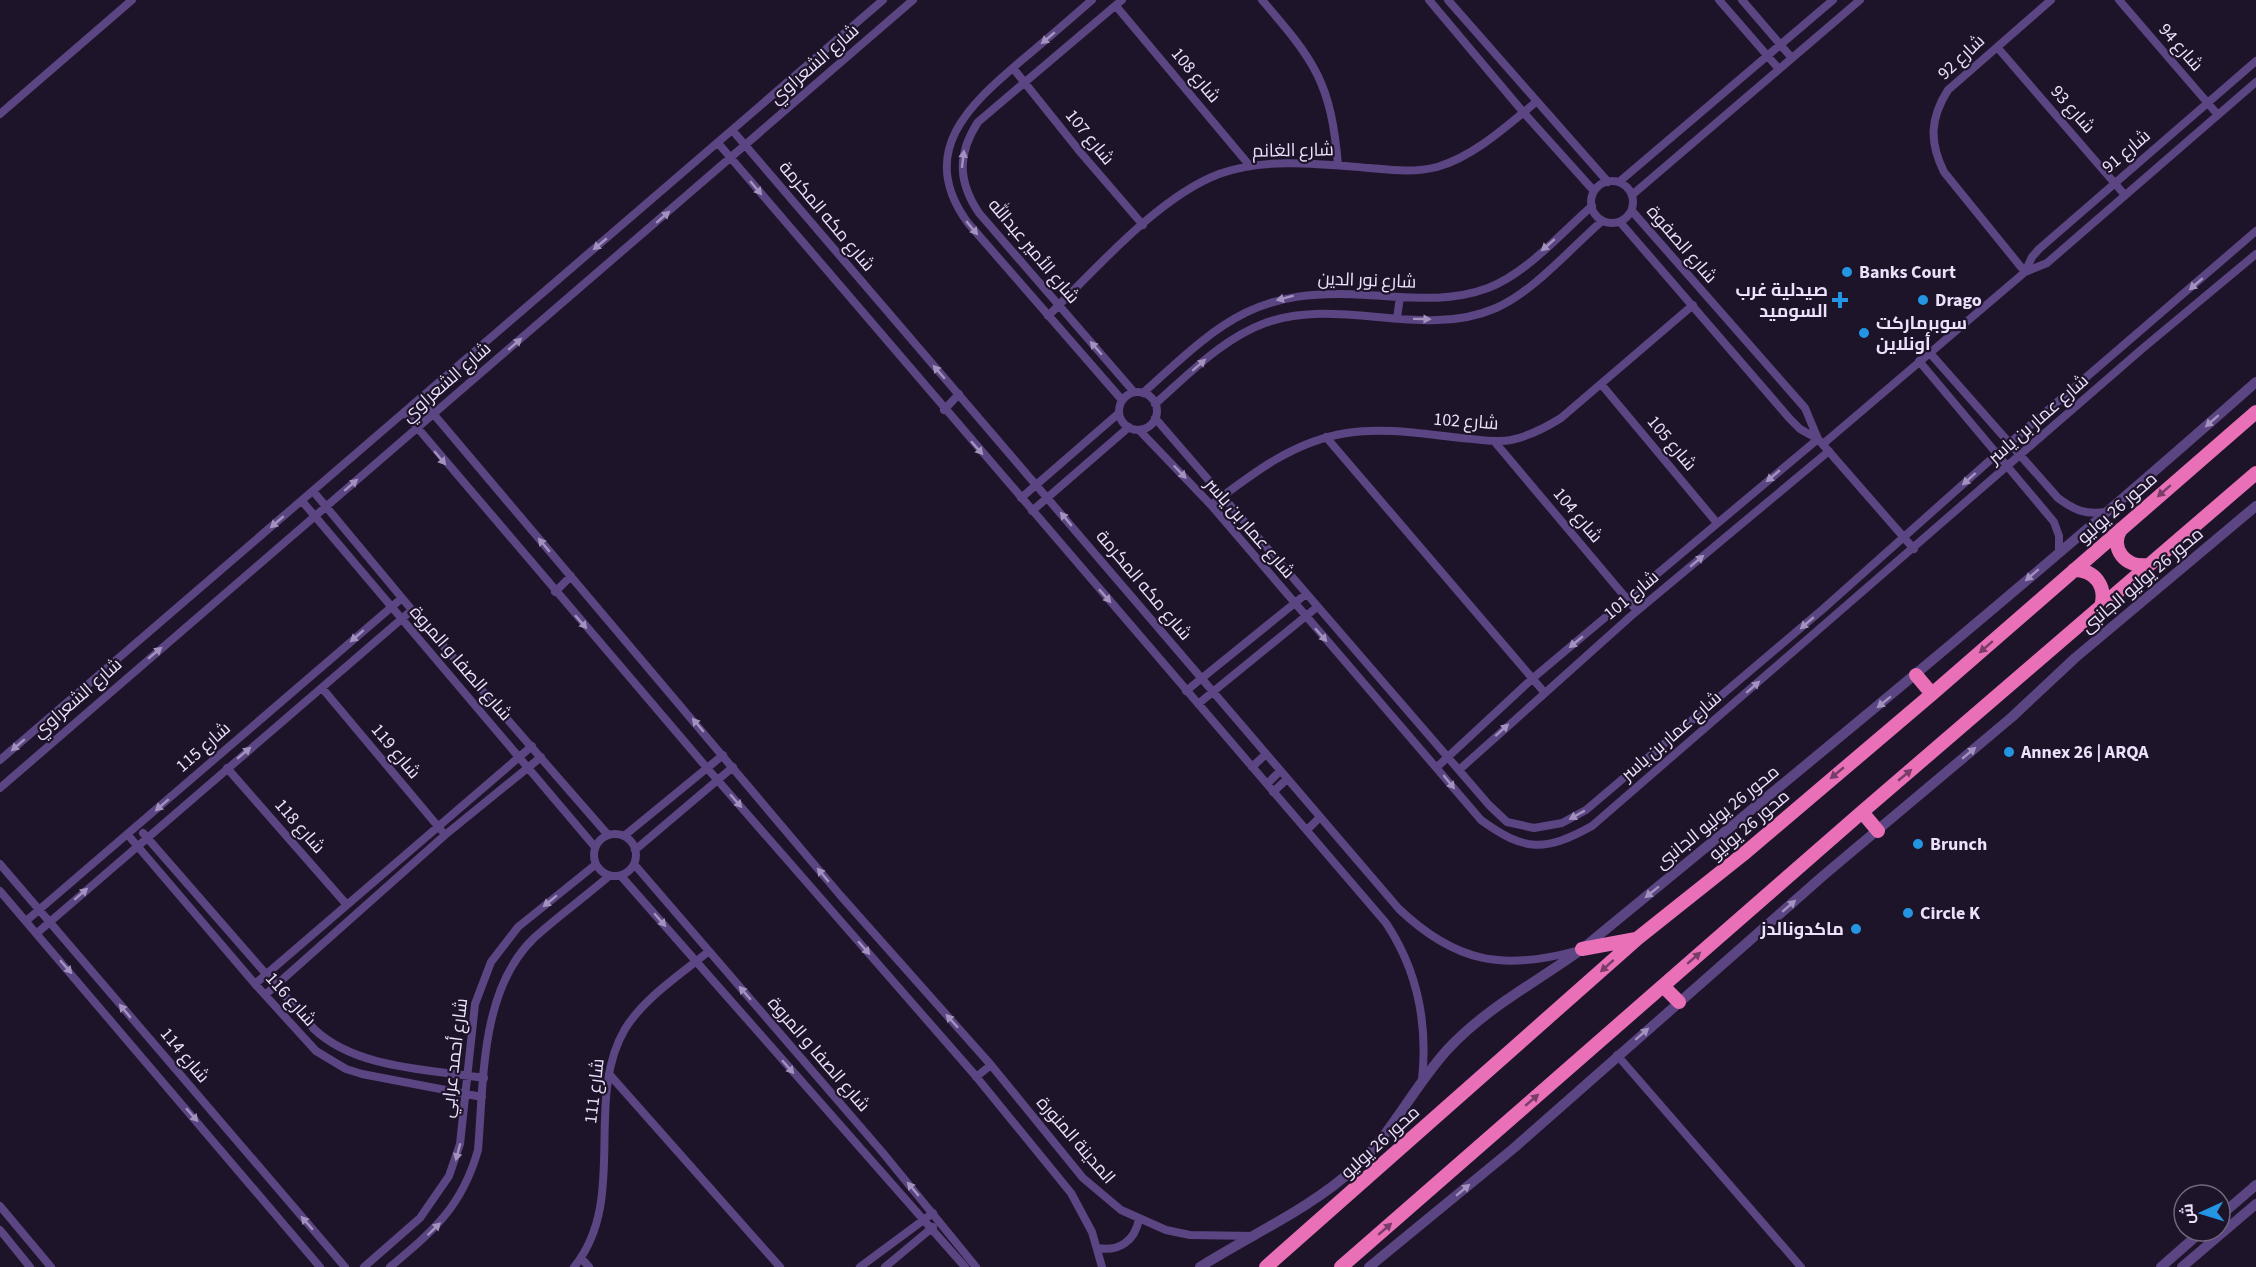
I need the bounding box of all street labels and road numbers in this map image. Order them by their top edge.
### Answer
street label: شارع الشعراوي [764,18,865,111]
street label: شارع 94 [2153,18,2209,77]
street label: شارع 92 [1932,29,1990,86]
street label: شارع 108 [1165,42,1226,108]
street label: شارع 93 [2045,80,2101,139]
street label: شارع 107 [1059,104,1120,171]
street label: شارع 91 [2097,124,2156,179]
street label: شارع الغانم [1252,137,1334,164]
street label: شارع مكه المكرمة [773,156,880,277]
street label: شارع الأمير عبدالله [982,193,1085,309]
street label: شارع الصفوة [1641,200,1723,289]
street label: شارع نور الدين [1317,266,1417,295]
street label: شارع الشعراوي [396,336,497,429]
street label: شارع عمار بن ياسر [1982,369,2094,471]
street label: شارع 102 [1433,407,1499,436]
street label: شارع 105 [1641,410,1702,476]
street label: محور 26 يوليو [2072,467,2163,550]
street label: شارع عمار بن ياسر [1198,472,1300,584]
street label: شارع 104 [1547,482,1608,548]
street label: محور 26 يوليو الجانبى [2076,522,2209,639]
street label: شارع مكه المكرمة [1090,525,1197,646]
street label: شارع 101 [1598,565,1664,626]
street label: شارع الصفا و المروة [404,600,518,726]
street label: شارع الشعراوي [27,652,128,745]
street label: شارع عمار بن ياسر [1615,686,1727,788]
street label: شارع 115 [170,717,236,778]
street label: شارع 119 [365,718,426,784]
street label: محور 26 يوليو الجانبى [1651,761,1783,873]
street label: محور 26 يوليو [1704,785,1794,865]
street label: شارع 118 [269,793,330,859]
street label: شارع 116 [259,967,322,1032]
street label: شارع الصفا و المروة [762,991,876,1117]
street label: شارع أحمد عرابي [435,997,475,1119]
street label: شارع 114 [154,1022,215,1088]
street label: شارع 111 [578,1057,611,1125]
street label: المدينة المنورة [1031,1091,1121,1189]
street label: محور 26 يوليو [1335,1100,1425,1185]

